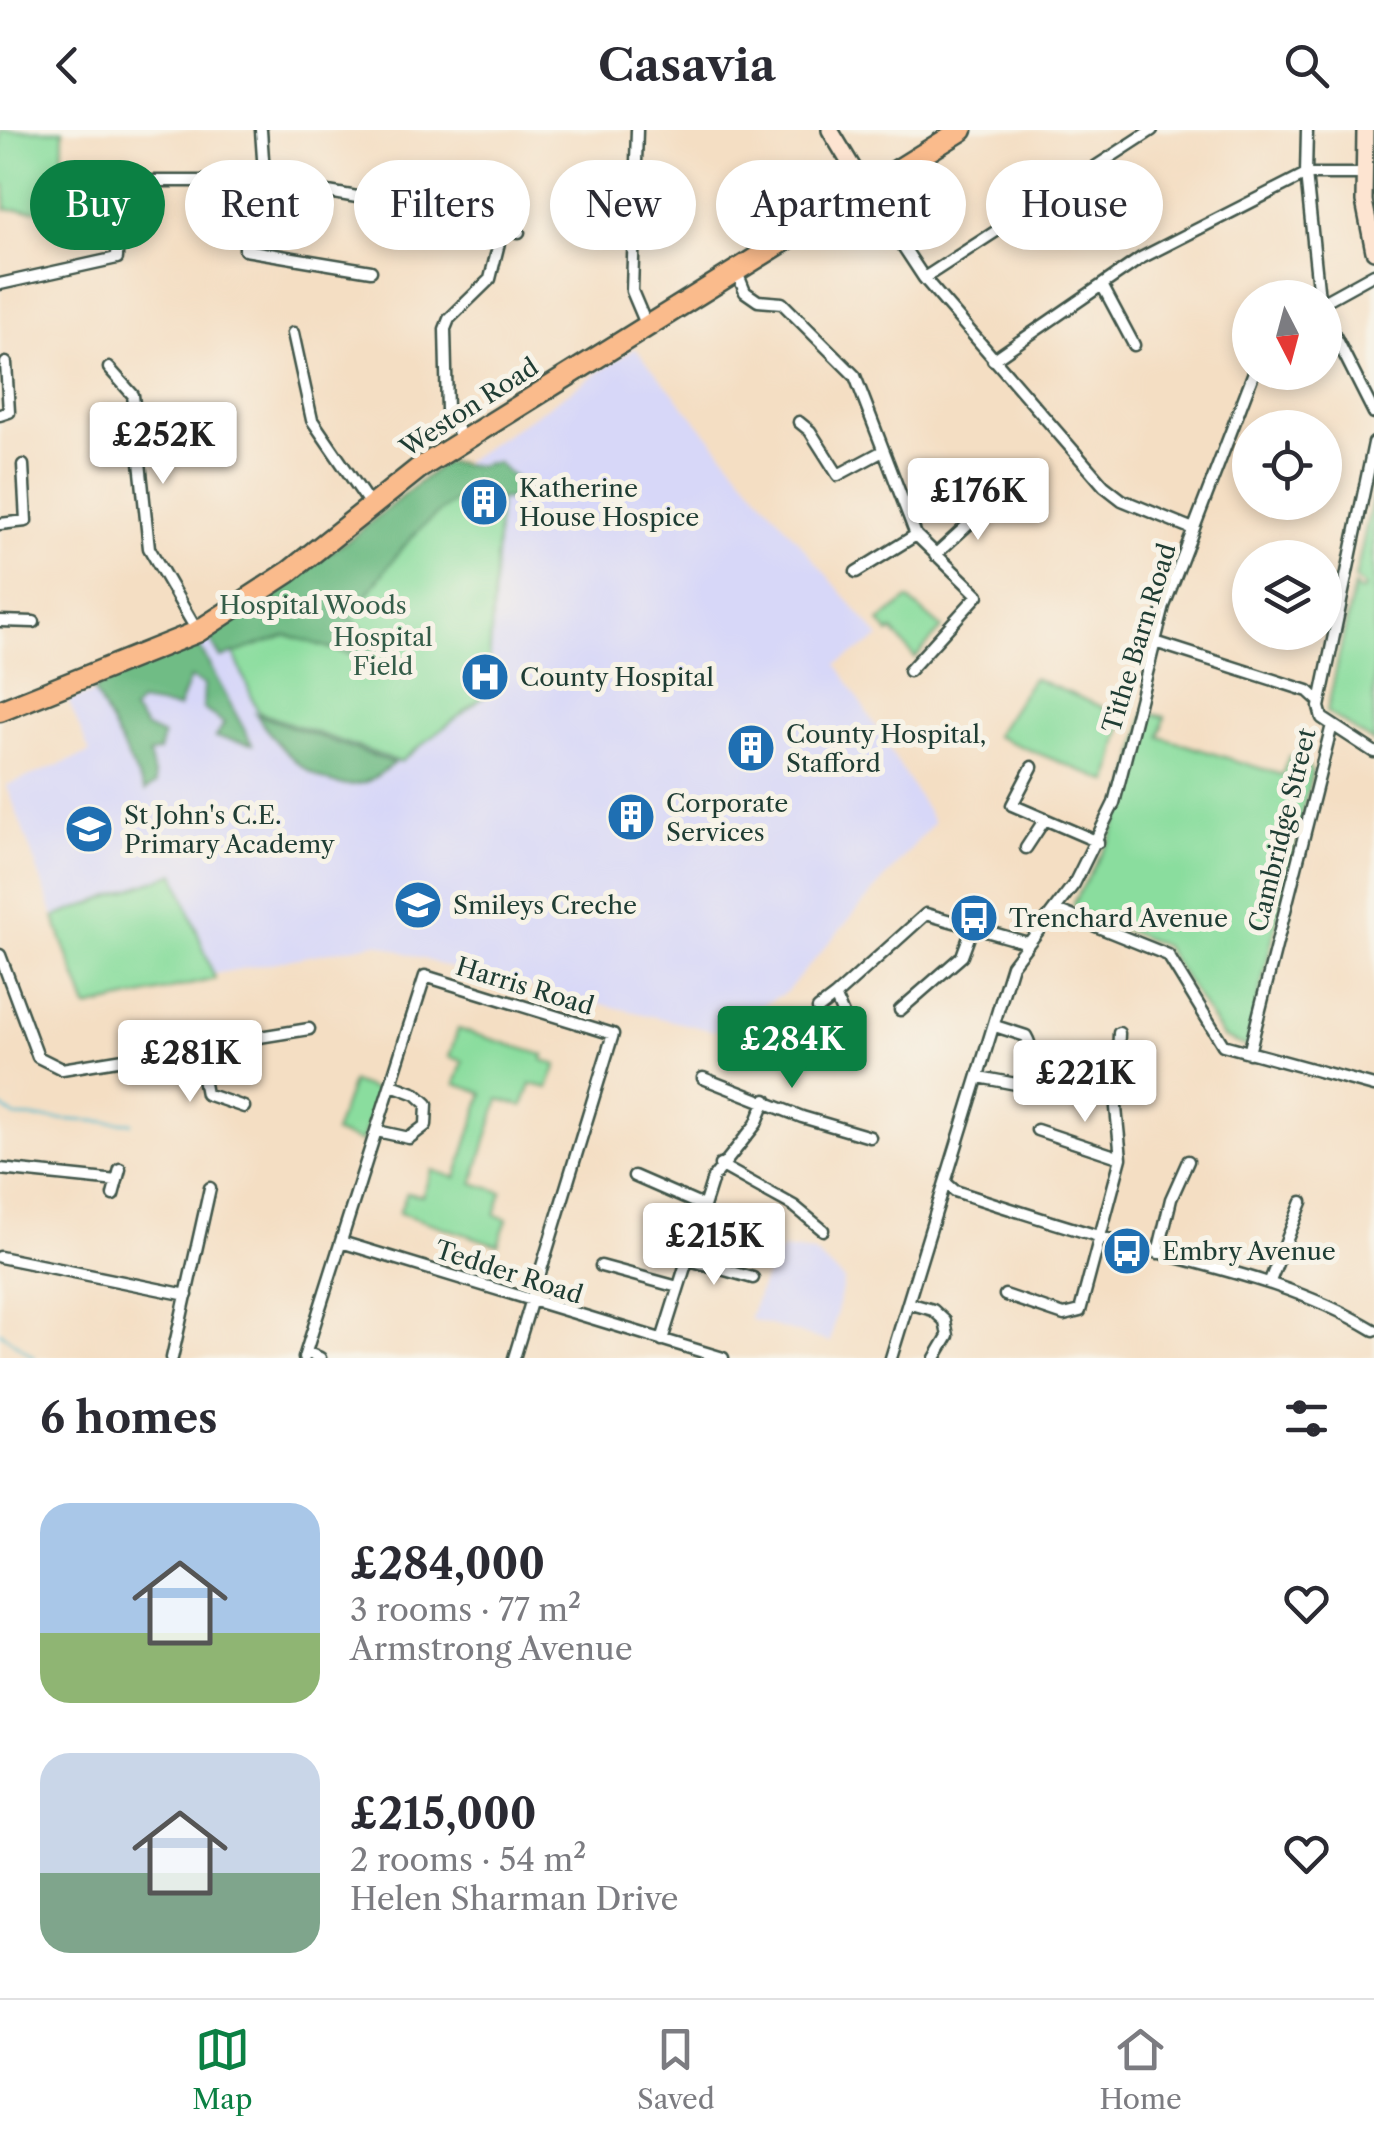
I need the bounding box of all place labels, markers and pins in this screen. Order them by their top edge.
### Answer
pin: £252K [93,402,233,487]
pin: £176K [908,458,1048,543]
place label: Katherine House Hospice [519,473,699,533]
building icon: Katherine House Hospice [458,476,510,528]
hospital icon: County Hospital [459,651,511,703]
place label: County Hospital [520,662,714,693]
place label: County Hospital, Stafford [786,719,986,779]
building icon: County Hospital, Stafford [725,722,777,774]
place label: Corporate Services [666,788,788,848]
building icon: Corporate Services [605,791,657,843]
place label: St John's C.E. Primary Academy [124,800,336,860]
school or university icon: St John's C.E. Primary Academy [63,803,115,855]
school or university icon: Smileys Creche [392,879,444,931]
place label: Smileys Creche [453,890,637,921]
bus stop icon: Trenchard Avenue [948,892,1000,944]
place label: Trenchard Avenue [1009,903,1228,934]
pin: £284K [722,1006,862,1091]
pin: £281K [120,1020,260,1105]
pin: £221K [1015,1040,1155,1125]
pin: £215K [644,1203,784,1288]
bus stop icon: Embry Avenue [1101,1225,1153,1277]
place label: Embry Avenue [1162,1236,1336,1267]

